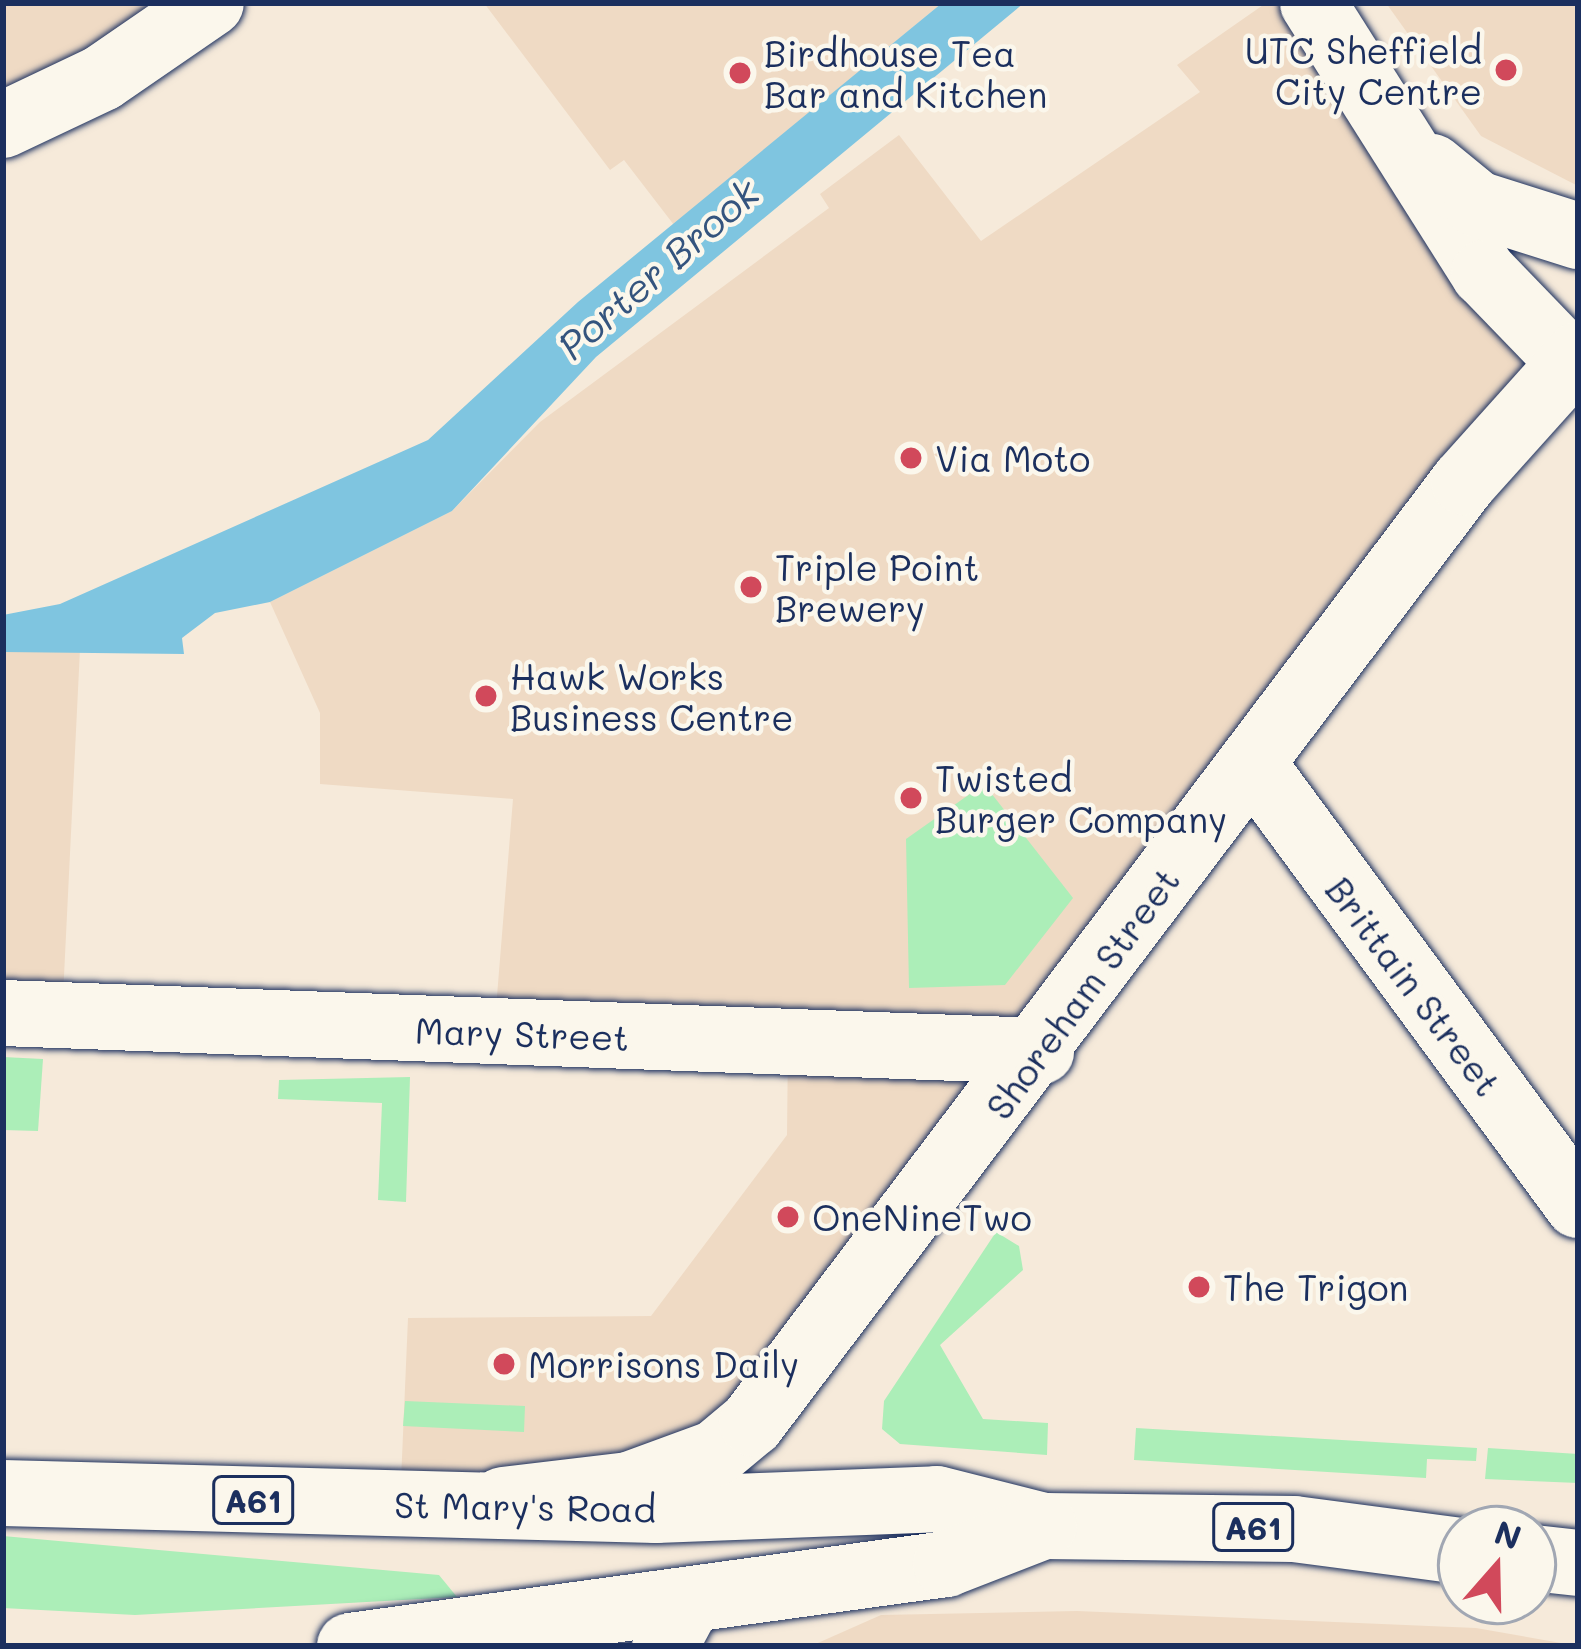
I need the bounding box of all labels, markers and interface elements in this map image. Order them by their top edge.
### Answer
place label: UTC Sheffield City Centre [1245,27,1482,112]
place label: Birdhouse Tea Bar and Kitchen [764,30,1047,115]
marker: UTC Sheffield City Centre [1493,57,1519,83]
marker: Birdhouse Tea Bar and Kitchen [727,60,753,86]
water label: Porter Brook [548,169,768,369]
place label: Via Moto [935,436,1090,480]
marker: Via Moto [898,445,924,471]
place label: Triple Point Brewery [775,544,979,629]
marker: Triple Point Brewery [738,574,764,600]
place label: Hawk Works Business Centre [510,653,793,738]
marker: Hawk Works Business Centre [473,683,499,709]
place label: Twisted Burger Company [935,755,1227,840]
marker: Twisted Burger Company [898,785,924,811]
street label: Shoreham Street [976,859,1188,1127]
street label: Brittain Street [1318,868,1510,1104]
street label: Mary Street [414,1008,630,1058]
place label: OneNineTwo [812,1195,1032,1239]
marker: OneNineTwo [775,1204,801,1230]
place label: The Trigon [1223,1265,1408,1309]
marker: The Trigon [1186,1274,1212,1300]
place label: Morrisons Daily [528,1342,799,1386]
marker: Morrisons Daily [491,1351,517,1377]
road number: A61 [211,1473,295,1527]
street label: St Mary's Road [394,1482,656,1530]
road number: A61 [1211,1500,1295,1554]
north arrow [1437,1505,1557,1625]
text: N [1489,1509,1528,1558]

